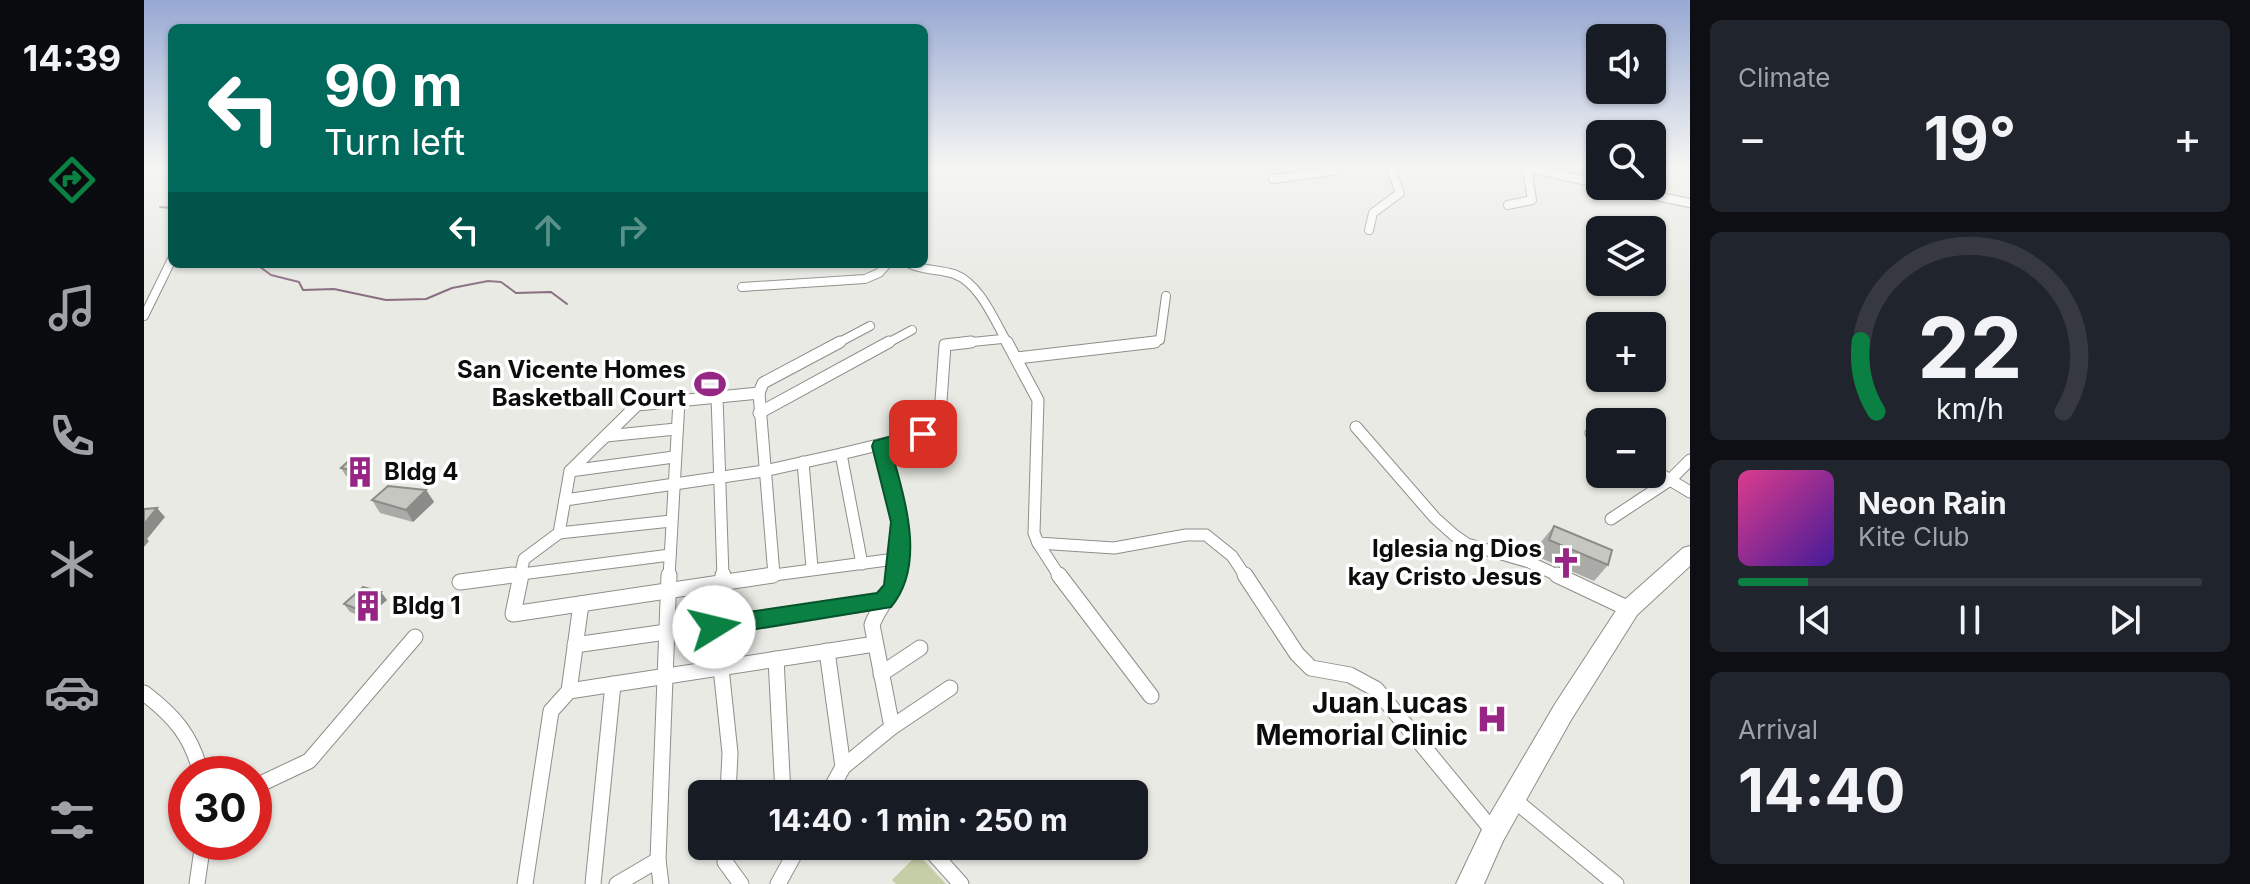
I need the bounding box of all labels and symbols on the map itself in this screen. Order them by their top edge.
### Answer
place label: San Vicente Homes Basketball Court [457,355,686,412]
sports icon: San Vicente Homes Basketball Court [693,367,727,401]
pin [889,400,957,468]
building icon: Bldg 4 [343,455,377,489]
place label: Bldg 4 [384,457,459,486]
place label: Iglesia ng Dios kay Cristo Jesus [1348,534,1542,591]
church icon: Iglesia ng Dios kay Cristo Jesus [1549,546,1583,580]
position arrow [672,585,756,669]
building icon: Bldg 1 [351,589,385,623]
place label: Bldg 1 [392,591,461,620]
place label: Juan Lucas Memorial Clinic [1255,686,1468,752]
hospital icon: Juan Lucas Memorial Clinic [1475,702,1509,736]
speed limit sign: 30 [168,756,272,860]

